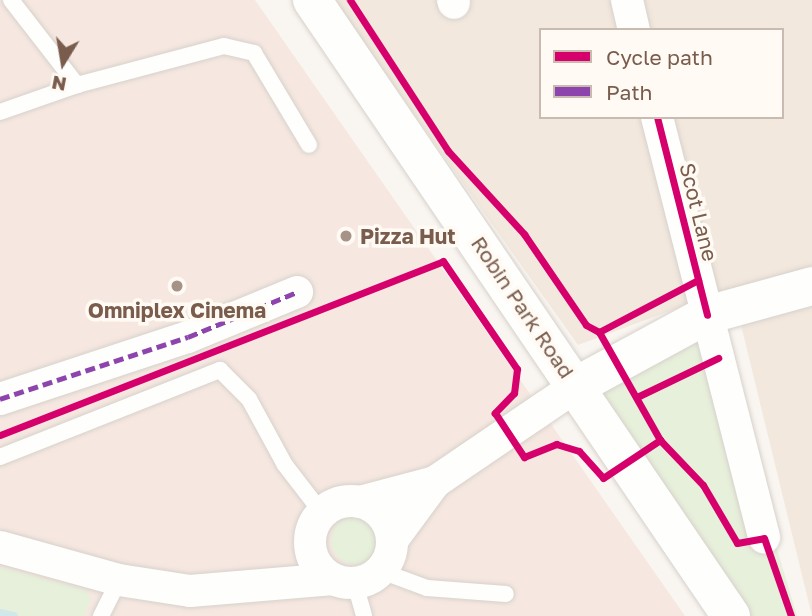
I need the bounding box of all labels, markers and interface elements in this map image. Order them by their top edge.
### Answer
north arrow [28,28,98,98]
legend [539,28,784,119]
text: Cycle path [606,44,713,70]
text: N [50,71,68,97]
text: Path [606,79,653,105]
street label: Scot Lane [675,160,723,264]
place label: Pizza Hut [360,223,456,249]
marker: Pizza Hut [338,228,354,244]
street label: Robin Park Road [466,231,580,383]
marker: Omniplex Cinema [169,278,185,294]
place label: Omniplex Cinema [88,297,266,323]

